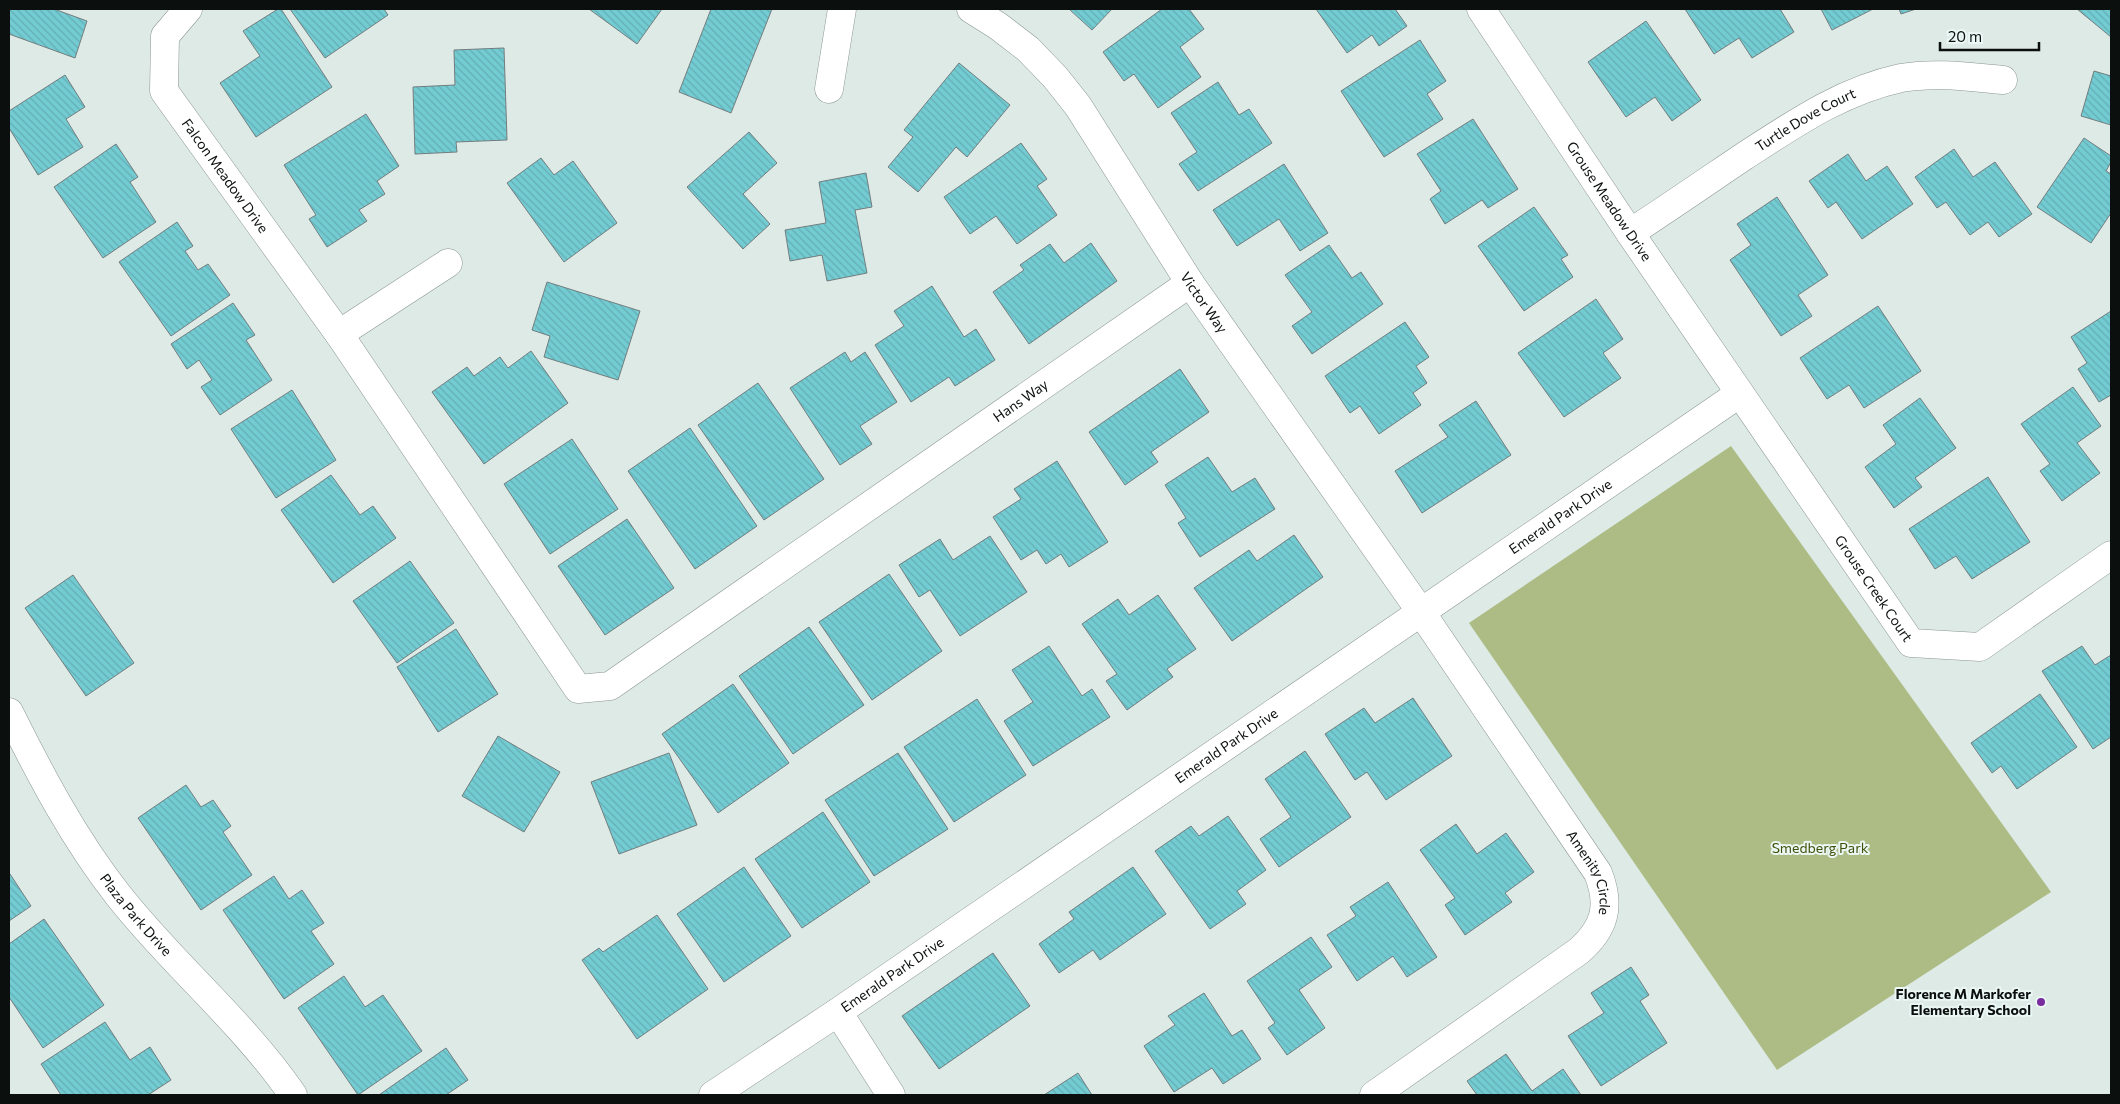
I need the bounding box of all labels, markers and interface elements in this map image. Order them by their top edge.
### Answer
scale bar [1940,20,2039,52]
text: 20 m [1948,27,1982,45]
street label: Turtle Dove Court [1752,84,1858,155]
street label: Falcon Meadow Drive [179,115,272,236]
street label: Grouse Meadow Drive [1563,138,1656,264]
street label: Victor Way [1177,269,1231,336]
street label: Hans Way [990,375,1051,425]
street label: Emerald Park Drive [1505,475,1615,557]
street label: Grouse Creek Court [1832,532,1917,645]
street label: Emerald Park Drive [1171,704,1281,786]
street label: Amenity Circle [1563,827,1614,917]
park label: Smedberg Park [1772,839,1869,856]
street label: Plaza Park Drive [97,870,176,959]
street label: Emerald Park Drive [837,933,947,1015]
place label: Florence M Markofer Elementary School [1896,985,2031,1018]
marker: Florence M Markofer Elementary School [2035,996,2047,1008]

